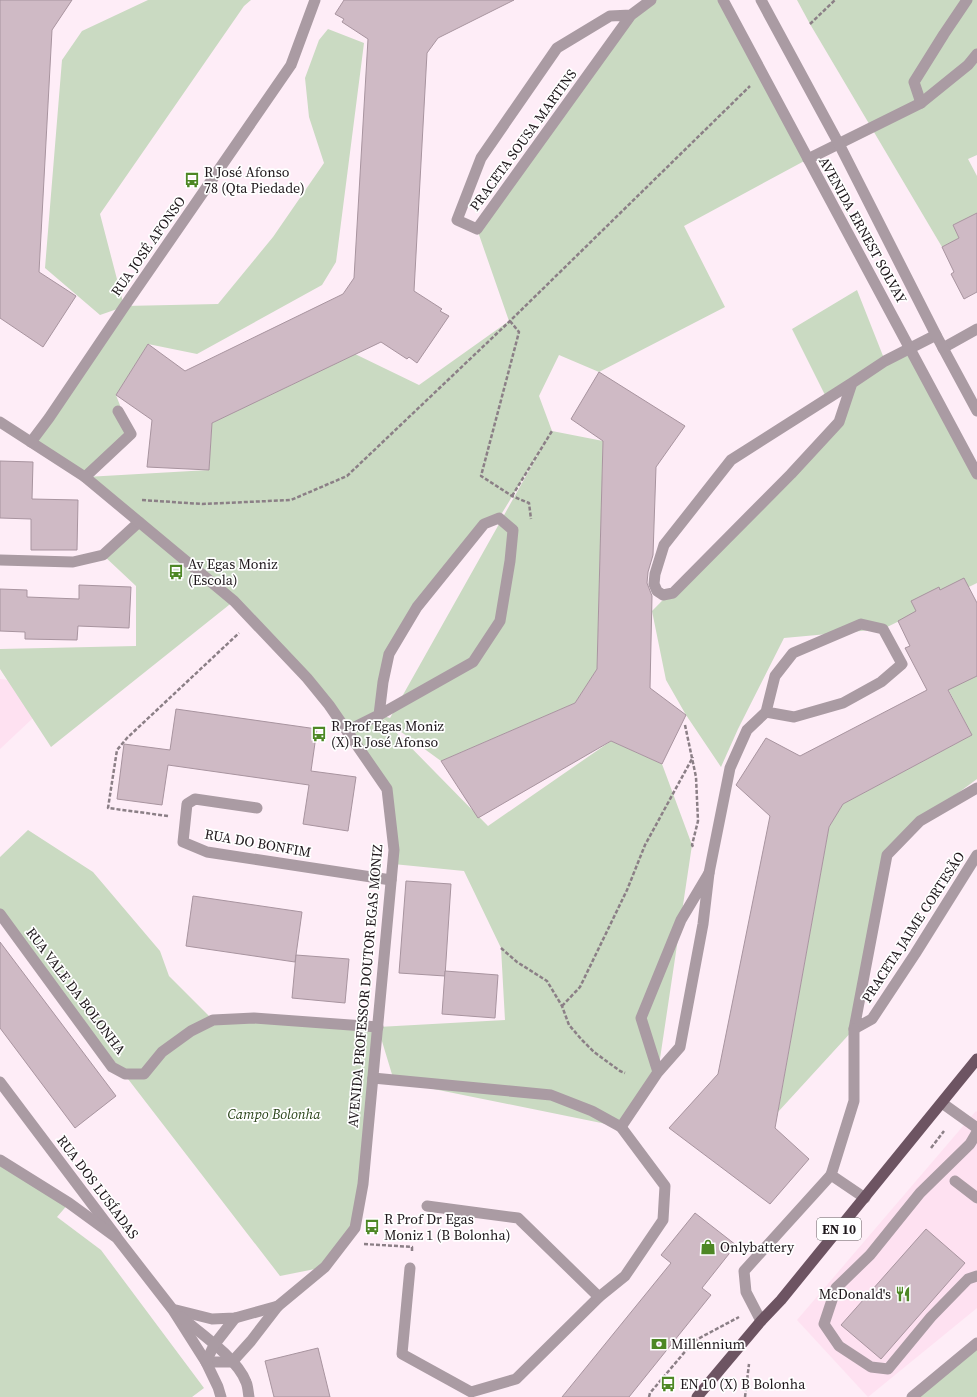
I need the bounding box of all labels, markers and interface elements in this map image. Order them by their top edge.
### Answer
street label: PRACETA SOUSA MARTINS [465,65,581,215]
street label: AVENIDA ERNEST SOLVAY [814,153,912,307]
place label: R José Afonso 78 (Qta Piedade) [204,162,305,198]
bus stop icon: R José Afonso 78 (Qta Piedade) [183,171,201,189]
street label: RUA JOSÉ AFONSO [106,192,190,300]
place label: Av Egas Moniz (Escola) [188,554,278,590]
bus stop icon: Av Egas Moniz (Escola) [167,563,185,581]
place label: R Prof Egas Moniz (X) R José Afonso [331,716,445,752]
bus stop icon: R Prof Egas Moniz (X) R José Afonso [310,725,328,743]
street label: RUA DO BONFIM [203,824,313,862]
street label: AVENIDA PROFESSOR DOUTOR EGAS MONIZ [343,843,387,1128]
street label: PRACETA JAIME CORTESÃO [857,848,969,1006]
street label: RUA VALE DA BOLONHA [21,923,131,1059]
park label: Campo Bolonha [227,1104,321,1124]
street label: RUA DOS LUSÍADAS [52,1131,144,1243]
place label: R Prof Dr Egas Moniz 1 (B Bolonha) [384,1209,510,1245]
bus stop icon: R Prof Dr Egas Moniz 1 (B Bolonha) [363,1218,381,1236]
road number: EN 10 [817,1218,861,1240]
place label: Onlybattery [720,1237,795,1257]
shop icon: Onlybattery [699,1238,717,1256]
place label: McDonald's [819,1284,891,1304]
restaurant icon: McDonald's [894,1285,912,1303]
place label: Millennium [671,1334,746,1354]
bank icon: Millennium [650,1335,668,1353]
place label: EN 10 (X) B Bolonha [680,1374,806,1394]
bus stop icon: EN 10 (X) B Bolonha [659,1375,677,1393]

